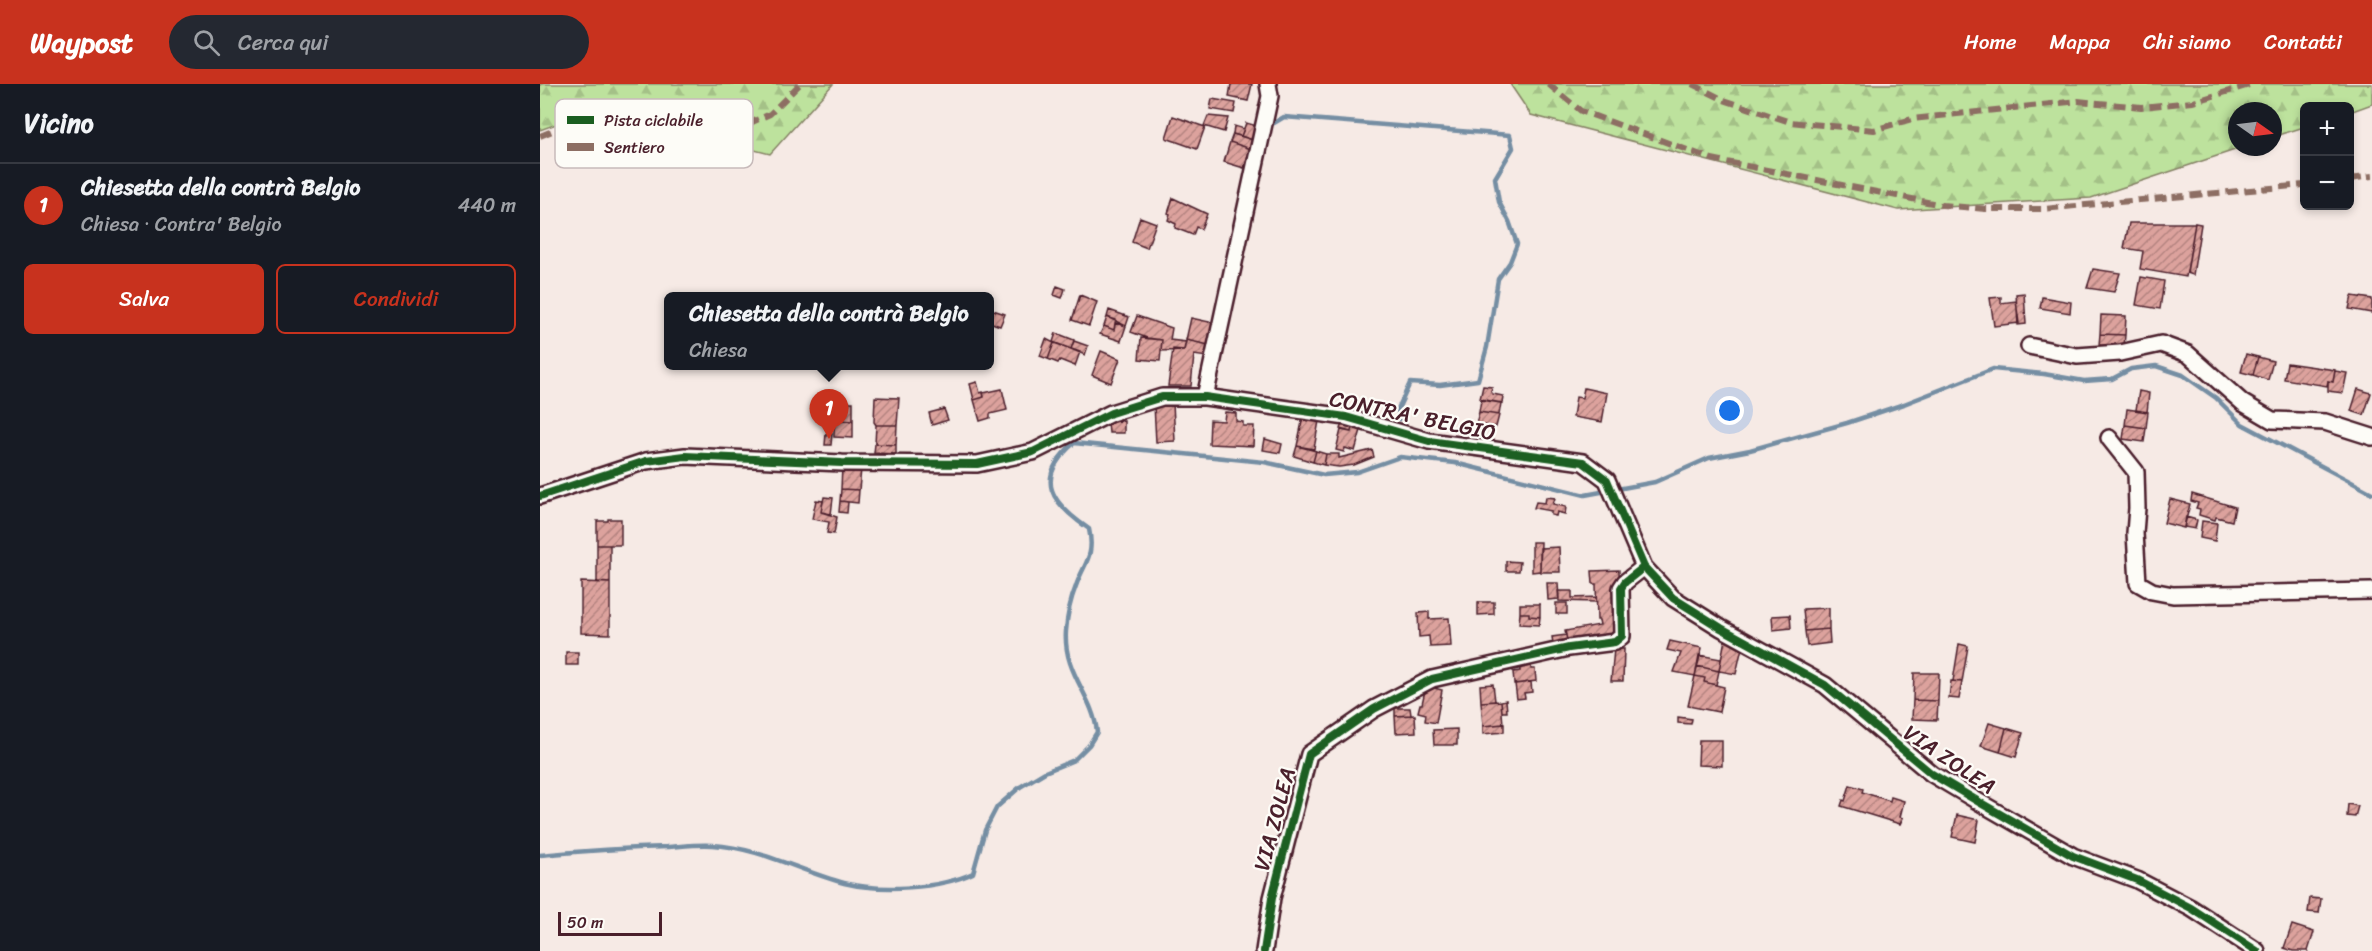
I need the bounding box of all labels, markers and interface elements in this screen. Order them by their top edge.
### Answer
search box [169,15,589,69]
text: Waypost [30,18,133,67]
text: Cerca qui [238,23,328,62]
text: Home [1964,23,2016,61]
text: Mappa [2049,23,2110,61]
text: Chi siamo [2143,23,2231,61]
text: Contatti [2264,23,2342,61]
icon: search [190,26,223,59]
legend [555,99,753,168]
text: Vicino [24,100,94,146]
north arrow [2228,102,2282,156]
map controls [2300,102,2354,210]
button: + [2300,102,2354,156]
text: Pista ciclabile [604,106,703,135]
text: Sentiero [604,133,665,162]
button: − [2300,156,2354,210]
text: Chiesetta della contrà Belgio [81,168,360,207]
text: 1 [39,188,48,223]
text: 440 m [458,188,516,223]
text: Chiesa · Contra' Belgio [81,207,282,242]
button: Salva [24,264,264,334]
button: Condividi [276,264,516,334]
popup [664,292,994,370]
text: Chiesetta della contrà Belgio [689,294,969,333]
text: Chiesa [689,333,747,368]
street label: CONTRA' BELGIO [1326,379,1500,452]
pin: 1 [810,390,848,439]
your location [1715,396,1744,425]
street label: VIA ZOLEA [1895,714,2004,805]
street label: VIA ZOLEA [1242,763,1307,875]
text: 50 m [567,908,603,937]
scale bar [558,909,662,936]

